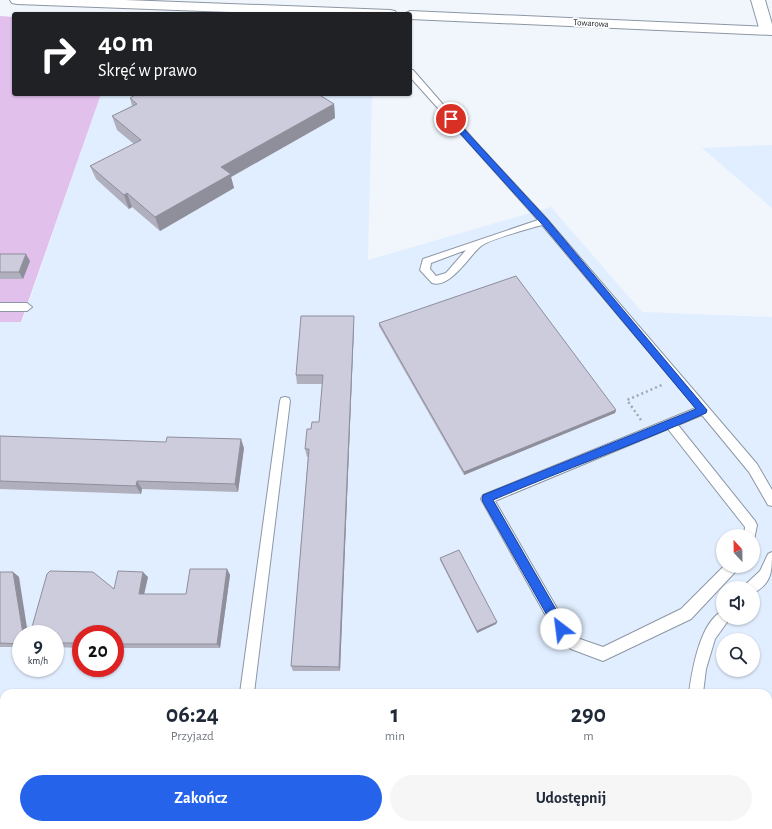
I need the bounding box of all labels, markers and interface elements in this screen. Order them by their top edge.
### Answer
street label: Towarowa [573,18,609,29]
icon: right [32,28,84,80]
text: 40 m [98,29,154,57]
text: Skręć w prawo [98,62,197,80]
pin [434,102,468,136]
icon: arrive [440,108,462,130]
north arrow [716,529,760,573]
map controls [716,529,760,677]
button: sound [716,581,760,625]
position arrow [540,608,582,650]
speed limit sign: 20 [72,625,124,677]
button: search [716,633,760,677]
text: 9 [33,636,43,656]
text: km/h [28,656,48,666]
text: 06:24 [166,703,219,727]
text: 1 [390,703,399,727]
text: 290 [571,703,606,727]
text: Przyjazd [171,730,214,743]
text: min [385,730,405,743]
text: m [583,730,594,743]
button: Zakończ [20,775,382,821]
button: Udostępnij [390,775,752,821]

